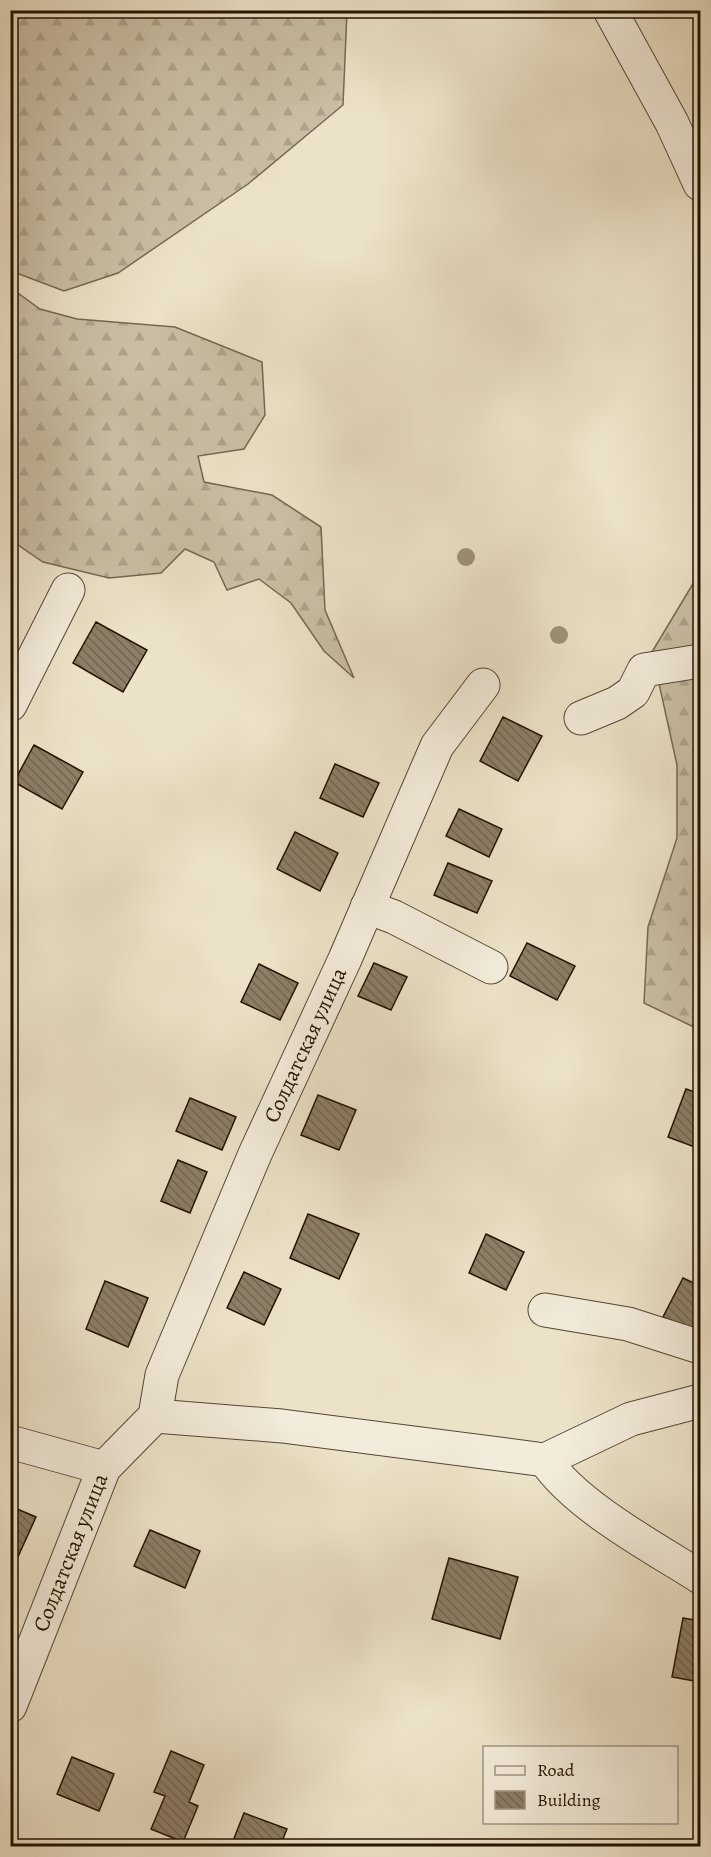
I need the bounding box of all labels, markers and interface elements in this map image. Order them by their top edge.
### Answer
street label: Солдатская улица [256,962,354,1128]
street label: Солдатская улица [26,1468,116,1636]
legend [483,1746,678,1824]
text: Road [537,1758,575,1782]
text: Building [537,1788,601,1812]

